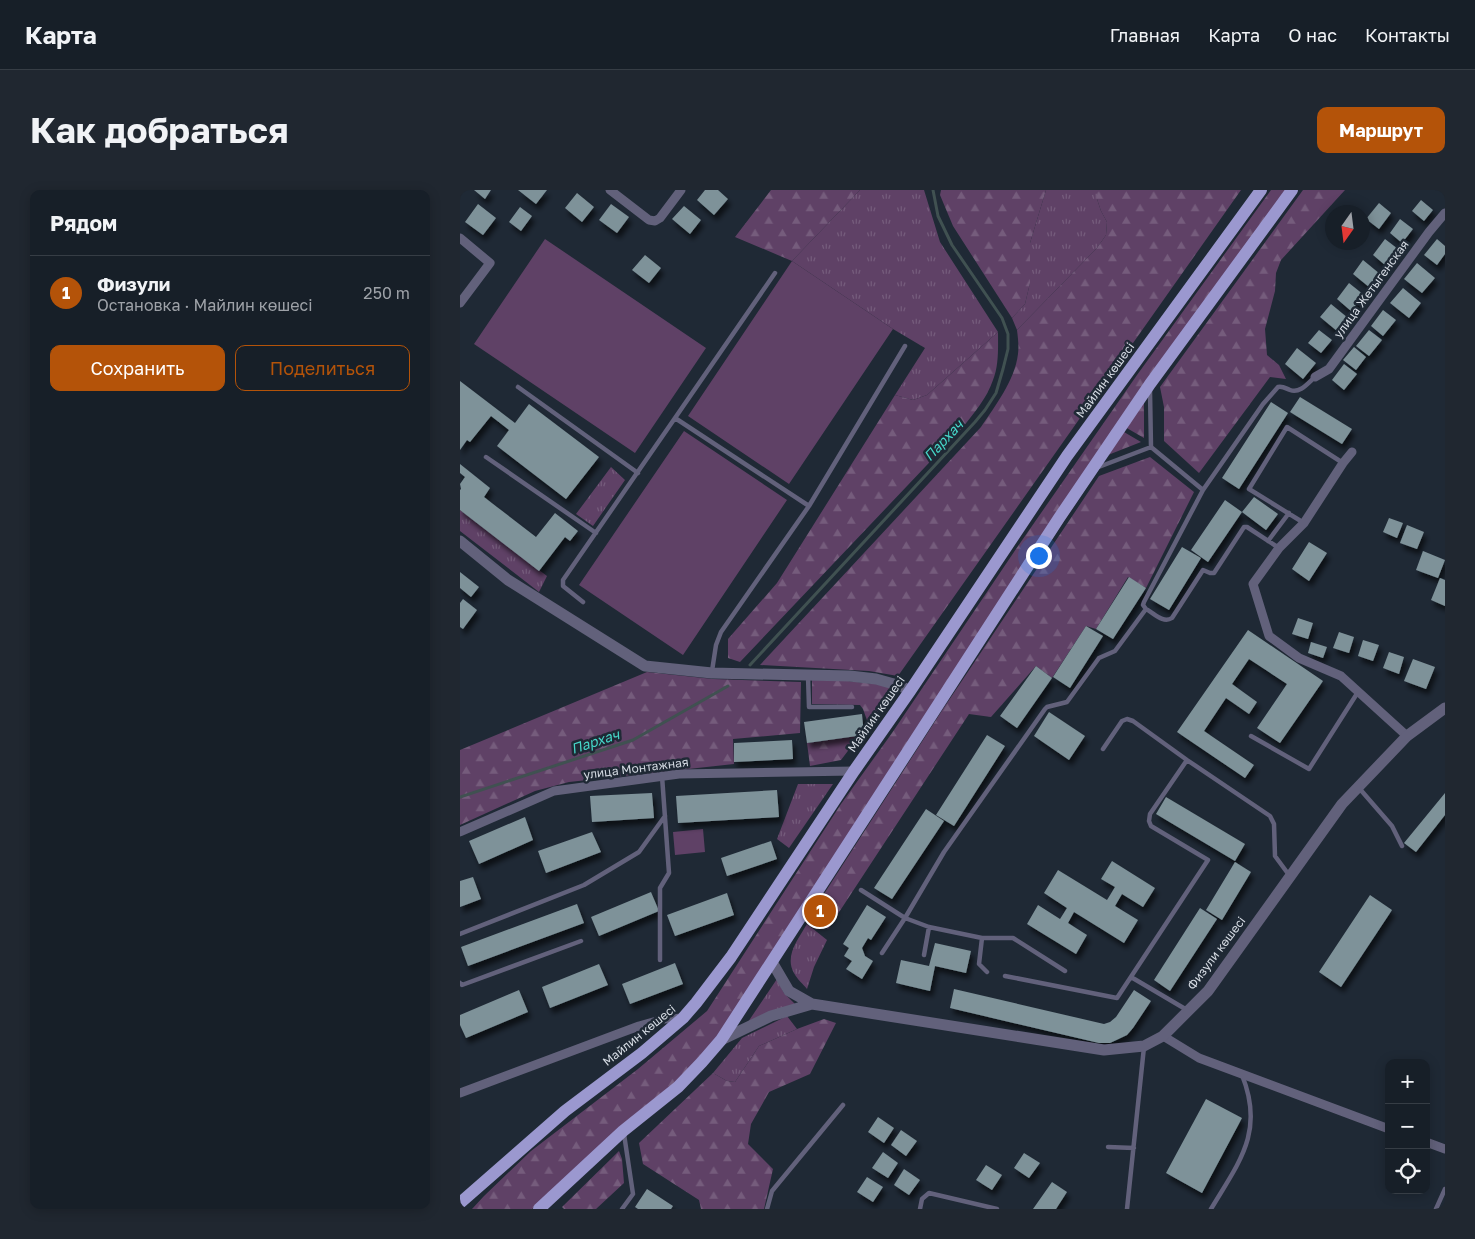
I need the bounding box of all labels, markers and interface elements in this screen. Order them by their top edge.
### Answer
text: Карта [25,20,97,49]
text: Главная [1110,24,1180,46]
text: Карта [1208,24,1260,46]
text: О нас [1288,24,1337,46]
text: Контакты [1365,24,1450,46]
button: Маршрут [1317,107,1445,153]
text: Как добраться [30,109,288,151]
north arrow [1325,205,1370,250]
text: Рядом [50,210,117,236]
street label: улица Жетыгенская [1330,237,1412,341]
text: Физули [97,272,170,295]
text: 1 [62,283,70,303]
text: 250 m [363,283,410,303]
text: Остановка · Майлин көшесі [97,295,313,315]
street label: Майлин көшесі [1073,339,1137,421]
button: Сохранить [50,345,225,391]
button: Поделиться [235,345,410,391]
water label: Пархач [920,415,967,464]
your location [1026,543,1052,569]
street label: Майлин көшесі [844,673,908,755]
water label: Пархач [569,725,623,757]
street label: улица Монтажная [582,754,690,782]
pin: 1 [804,892,836,930]
street label: Физули көшесі [1184,913,1248,993]
street label: Майлин көшесі [600,1001,678,1069]
map controls [1385,1059,1430,1194]
button: + [1385,1059,1430,1104]
button: − [1385,1104,1430,1149]
button: locate [1385,1149,1430,1194]

